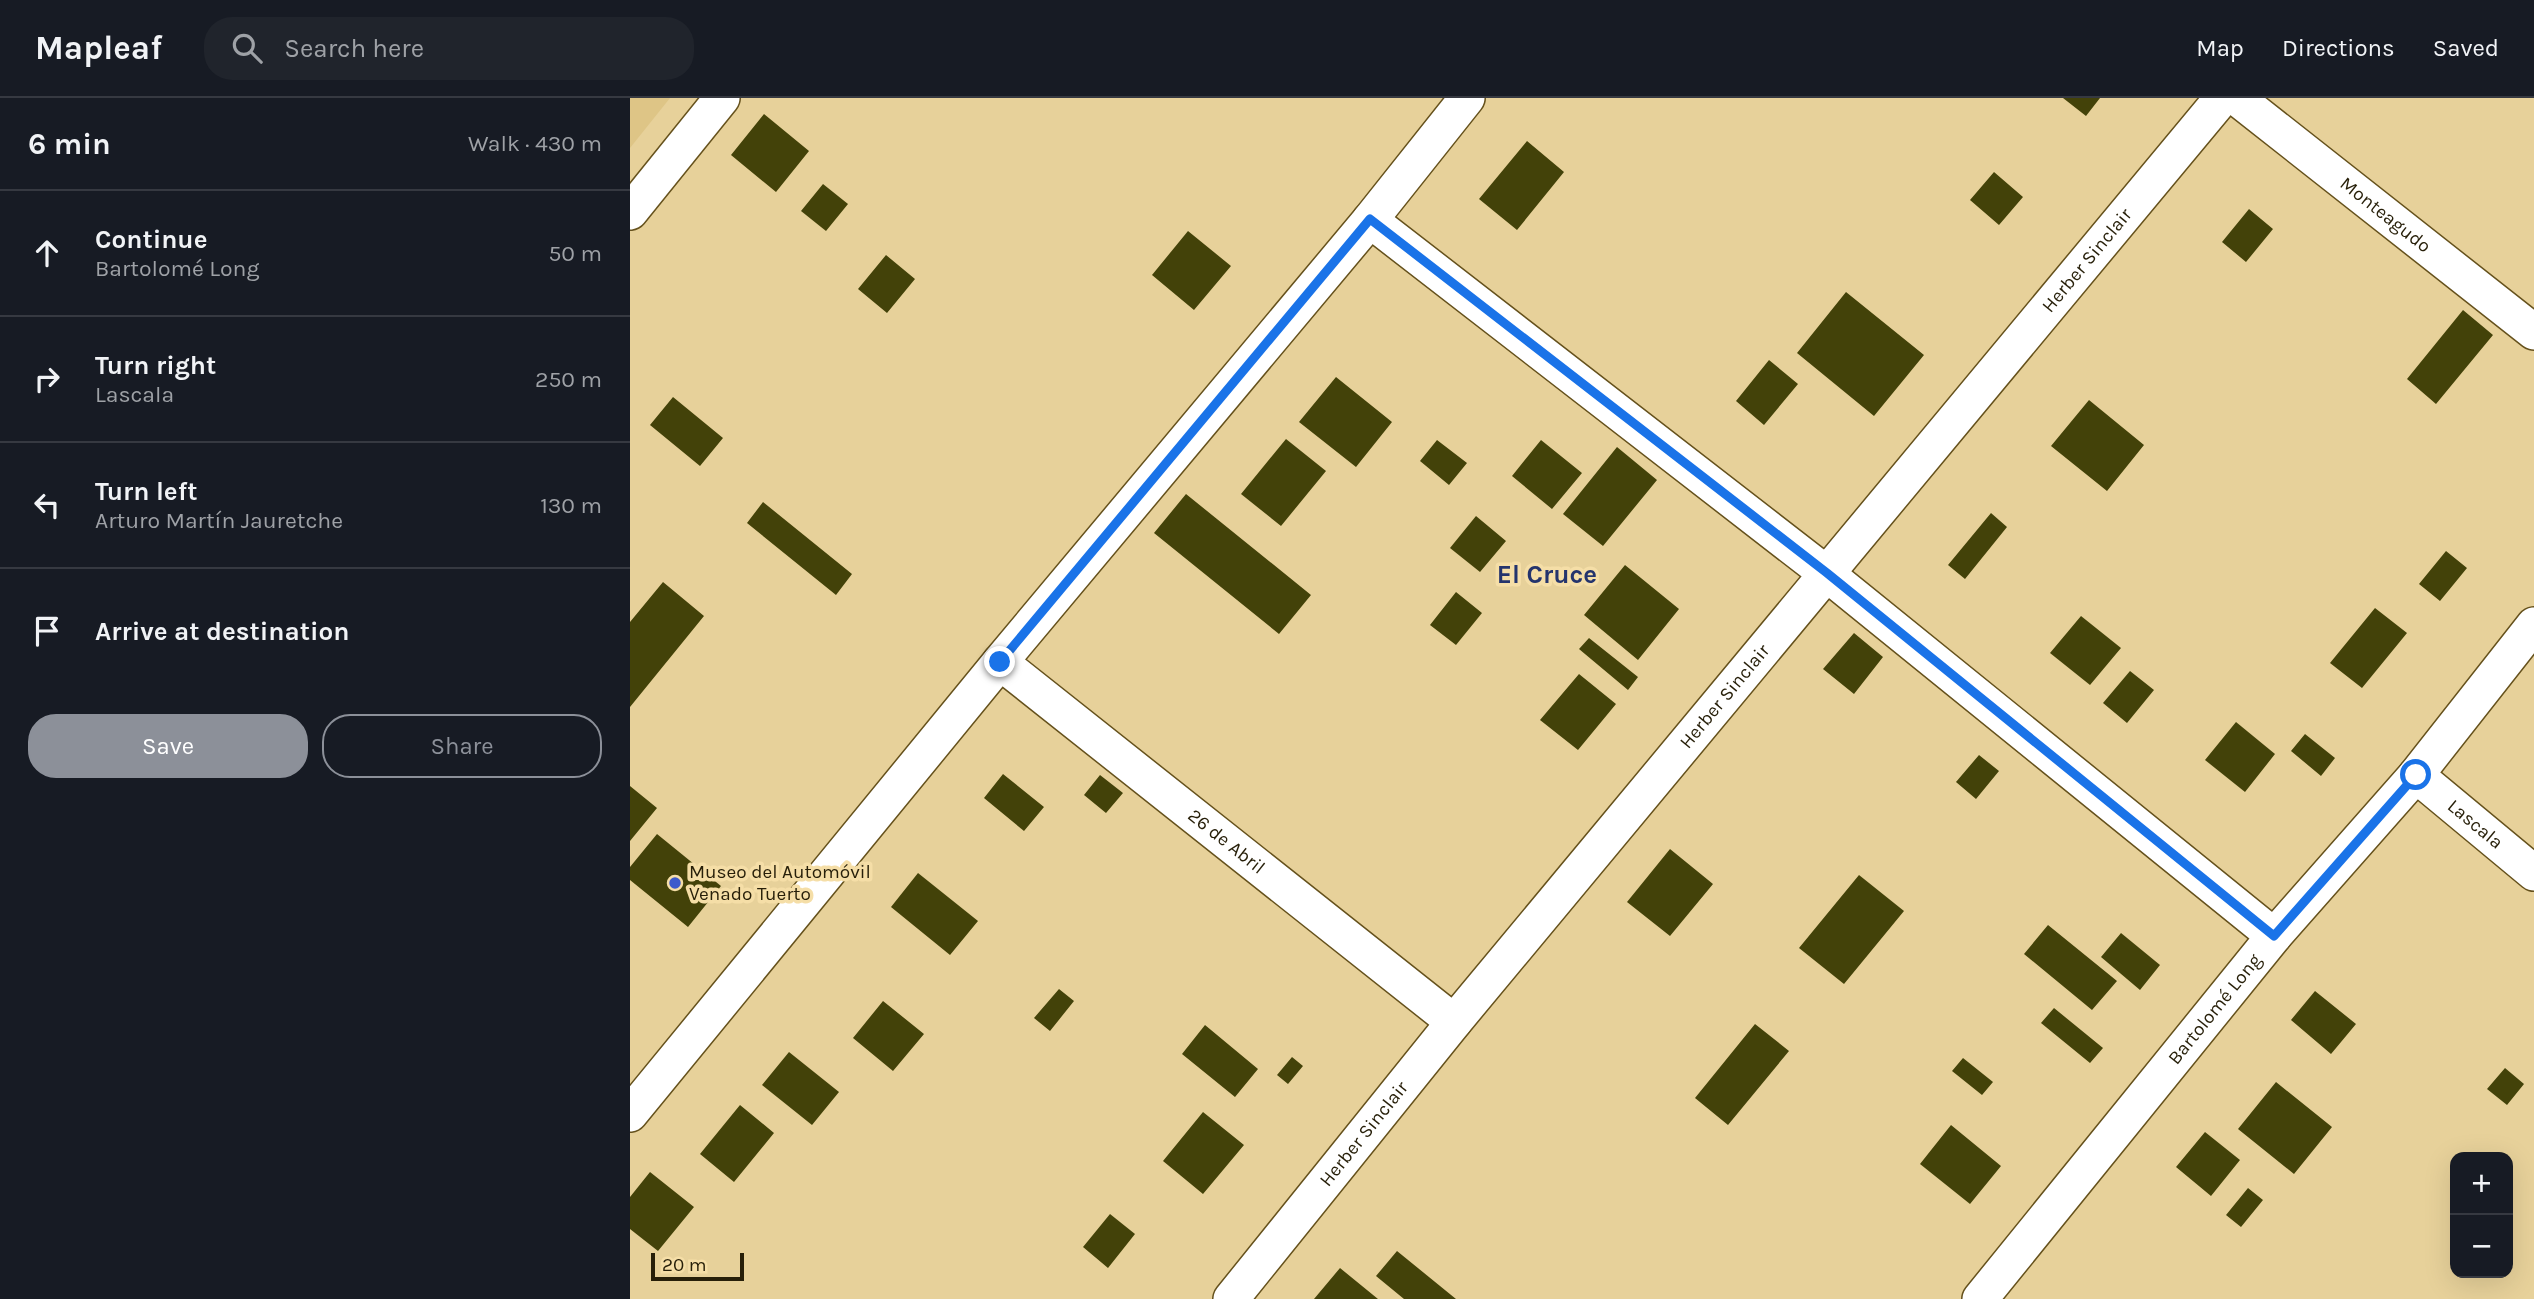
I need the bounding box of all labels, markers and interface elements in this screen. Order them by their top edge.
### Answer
search box [204,17,694,80]
text: Mapleaf [35,29,162,67]
icon: search [228,29,266,67]
text: Search here [284,33,424,64]
text: Map [2196,34,2244,62]
text: Directions [2282,34,2395,62]
text: Saved [2433,34,2499,62]
text: 6 min [28,126,111,162]
text: Walk · 430 m [468,130,602,157]
street label: Monteagudo [2336,173,2435,257]
street label: Herber Sinclair [2038,204,2137,317]
text: Continue [95,224,207,255]
icon: ahead [28,234,66,272]
text: 50 m [548,240,602,267]
text: Bartolomé Long [95,255,259,282]
text: Turn right [95,350,216,381]
icon: right [28,360,66,398]
text: 250 m [535,366,602,393]
text: Lascala [95,381,174,408]
text: Turn left [95,476,197,507]
icon: left [28,486,66,524]
text: 130 m [540,492,602,519]
text: Arturo Martín Jauretche [95,507,343,534]
district label: El Cruce [1497,559,1597,590]
icon: arrive [28,612,66,650]
text: Arrive at destination [95,616,349,647]
street label: Herber Sinclair [1675,640,1774,753]
route end [984,646,1015,677]
button: Save [28,714,308,778]
button: Share [322,714,602,778]
route start [2400,759,2431,790]
street label: Lascala [2443,795,2507,854]
street label: 26 de Abril [1184,804,1269,879]
place label: Museo del Automóvil Venado Tuerto [689,861,871,905]
marker: Museo del Automóvil Venado Tuerto [667,875,683,891]
street label: Bartolomé Long [2163,949,2266,1069]
street label: Herber Sinclair [1315,1077,1413,1191]
map controls [2450,1152,2513,1278]
button: + [2450,1152,2513,1215]
button: − [2450,1215,2513,1278]
scale bar [651,1250,744,1282]
text: 20 m [662,1254,707,1276]

